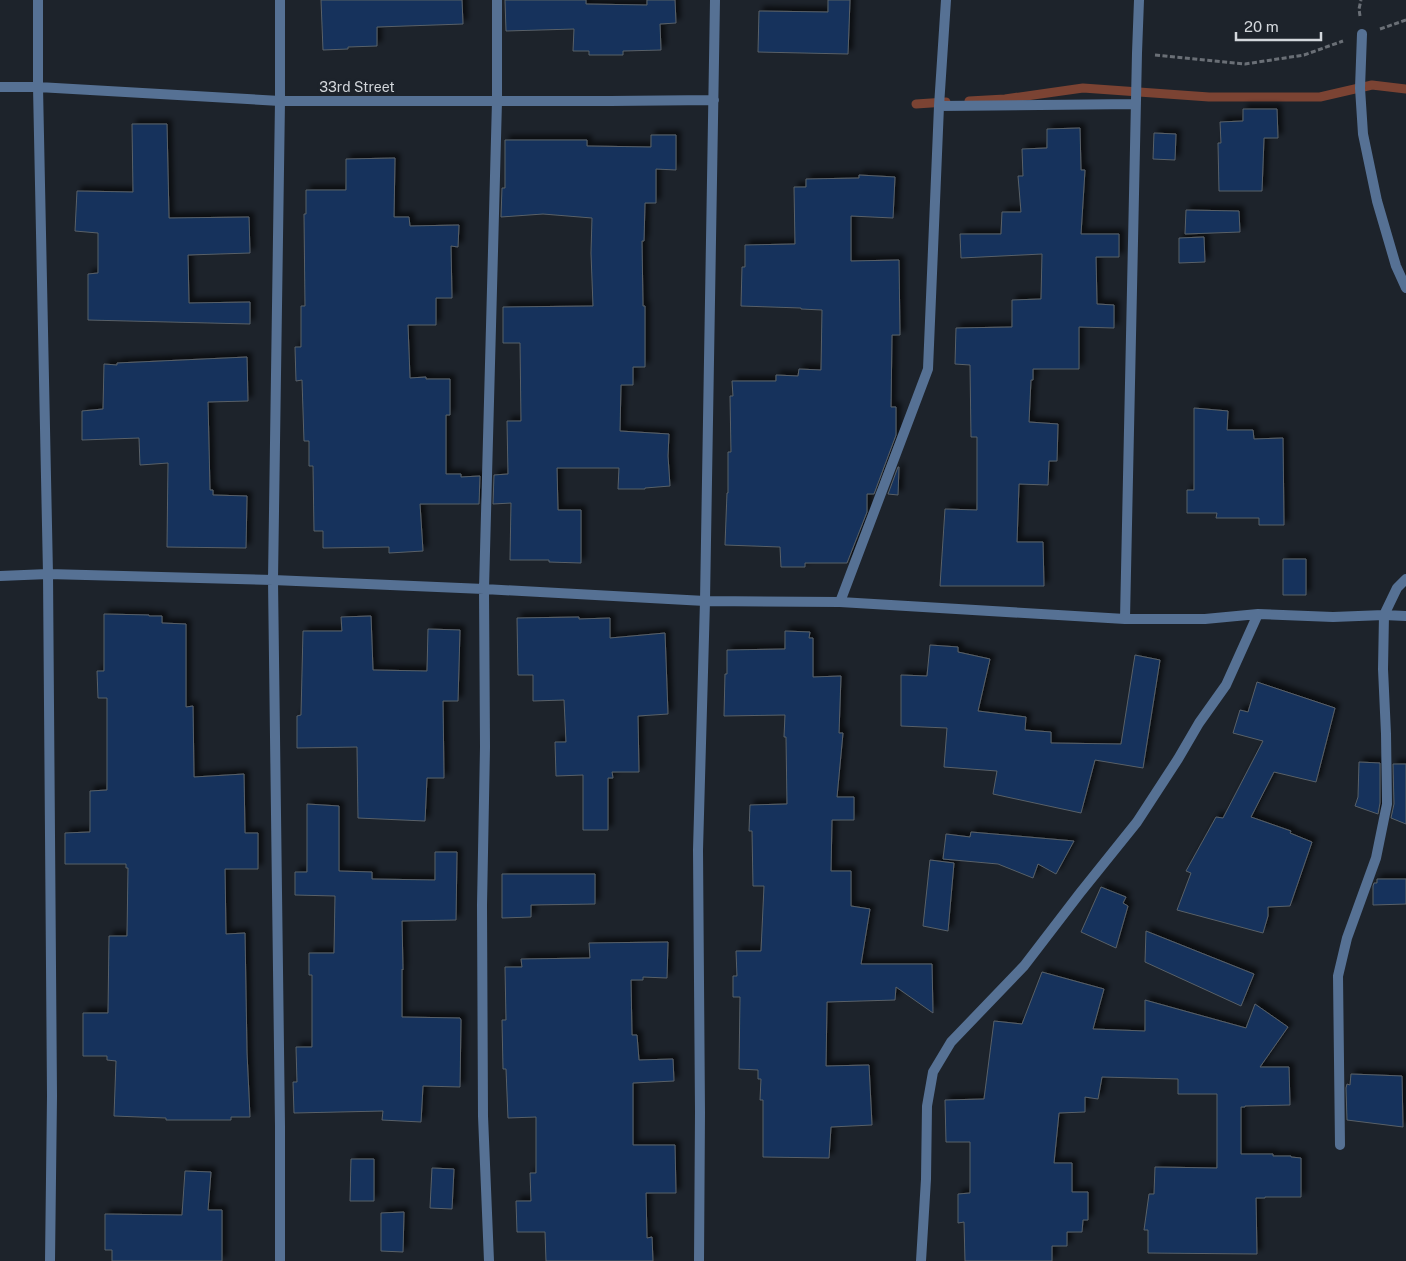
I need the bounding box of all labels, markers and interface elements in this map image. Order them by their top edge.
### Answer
scale bar [1236,10,1321,42]
text: 20 m [1244,18,1279,35]
street label: 33rd Street [319,79,395,95]

